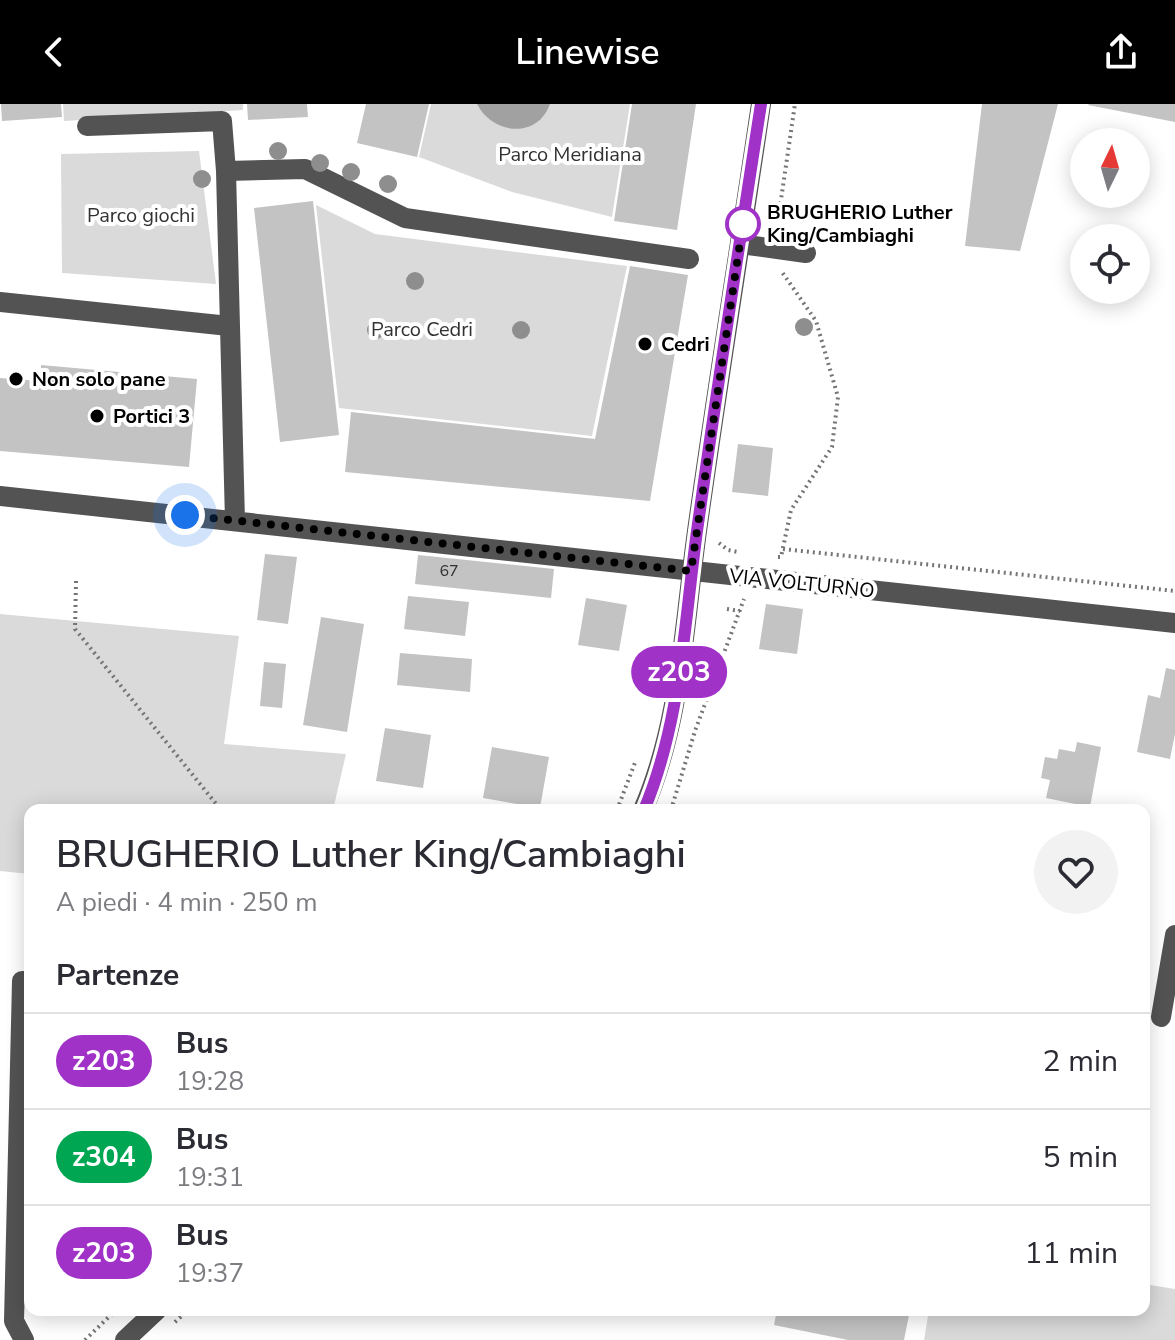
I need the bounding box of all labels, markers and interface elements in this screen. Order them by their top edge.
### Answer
text: Linewise [515,28,660,77]
icon: back [32,30,76,74]
icon: share [1099,30,1143,74]
north arrow [1070,128,1150,208]
map controls [1070,128,1150,304]
park label: Parco Meridiana [498,141,642,168]
place label: BRUGHERIO Luther King/Cambiaghi [767,199,953,249]
park label: Parco giochi [87,202,195,229]
marker: BRUGHERIO Luther King/Cambiaghi [726,207,760,241]
button: locate [1070,224,1150,304]
park label: Parco Cedri [371,316,473,343]
place label: Cedri [661,331,710,358]
marker: Cedri [636,335,654,353]
place label: Non solo pane [32,366,166,393]
marker: Non solo pane [7,370,25,388]
place label: Portici 3 [113,403,190,430]
marker: Portici 3 [88,407,106,425]
your location [165,495,205,535]
house number: 67 [439,560,459,582]
street label: VIA VOLTURNO [727,562,876,605]
line badge: z203 [623,646,735,698]
text: z203 [647,653,711,691]
text: BRUGHERIO Luther King/Cambiaghi [56,829,686,880]
button: heart [1034,830,1118,914]
text: A piedi · 4 min · 250 m [56,885,318,920]
text: Partenze [56,955,179,996]
text: Bus [176,1023,228,1064]
text: 2 min [1043,1041,1118,1082]
text: z203 [72,1042,136,1080]
text: 19:28 [176,1064,244,1099]
text: Bus [176,1119,228,1160]
text: 5 min [1043,1137,1118,1178]
text: z304 [72,1138,136,1176]
text: 19:31 [176,1160,244,1195]
text: Bus [176,1215,228,1256]
text: 11 min [1025,1233,1118,1274]
text: z203 [72,1234,136,1272]
text: 19:37 [176,1256,244,1291]

